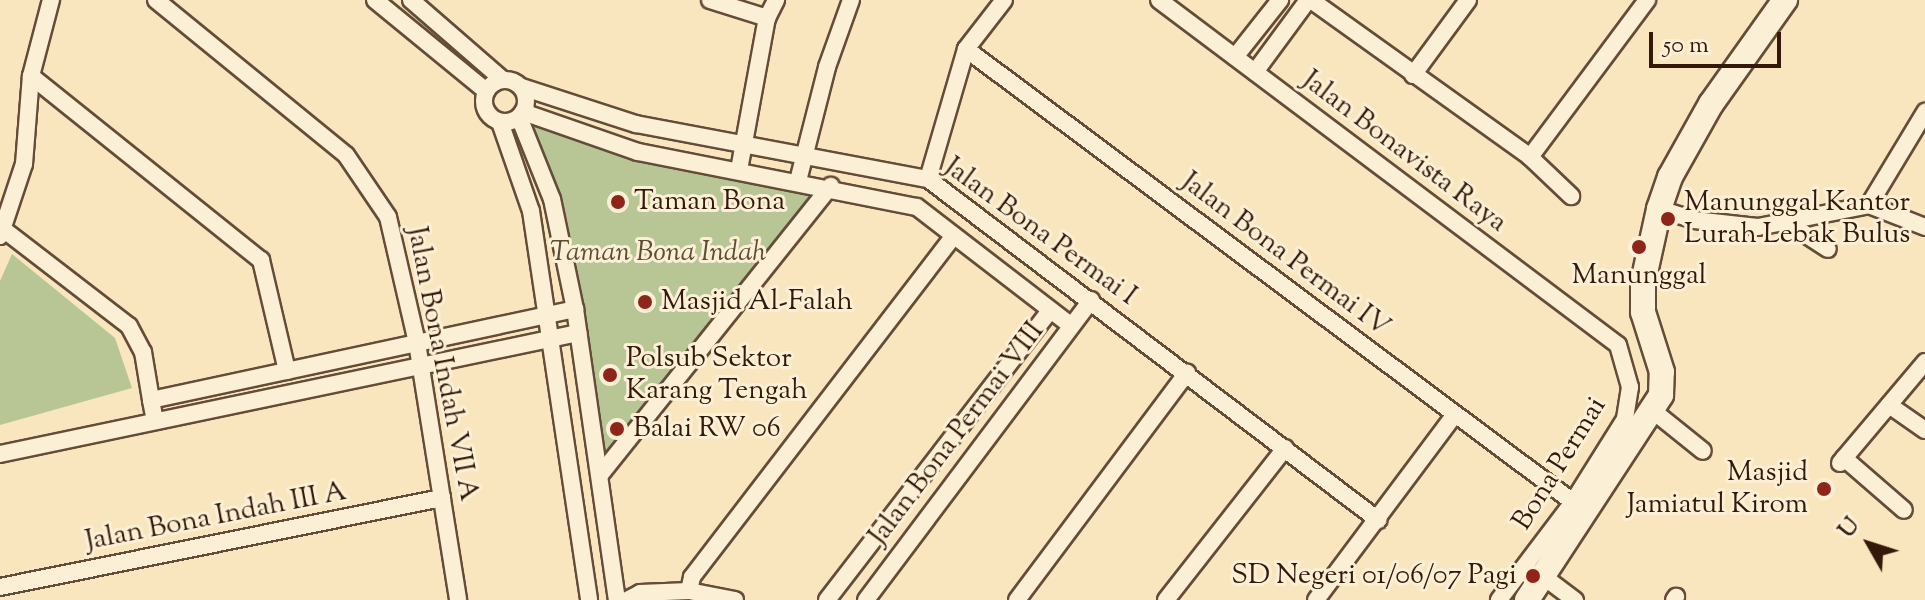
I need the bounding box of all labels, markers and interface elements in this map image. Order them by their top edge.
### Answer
scale bar [1653,16,1785,66]
text: 50 m [1663,29,1709,63]
street label: Jalan Bonavista Raya [1295,64,1513,240]
street label: Jalan Bona Permai I [937,151,1143,313]
street label: Jalan Bona Permai IV [1174,166,1396,344]
place label: Taman Bona [634,185,785,219]
place label: Manunggal Kantor Lurah Lebak Bulus [1684,186,1910,252]
marker: Taman Bona [609,193,627,211]
marker: Manunggal Kantor Lurah Lebak Bulus [1659,210,1677,228]
street label: Jalan Bona Indah VII A [399,224,485,504]
park label: Taman Bona Indah [550,236,766,270]
marker: Manunggal [1630,238,1648,256]
place label: Manunggal [1571,259,1707,293]
place label: Masjid Al-Falah [661,285,853,319]
marker: Masjid Al-Falah [636,293,654,311]
street label: Jalan Bona Permai VIII [862,316,1052,552]
place label: Polsub Sektor Karang Tengah [626,342,808,408]
marker: Polsub Sektor Karang Tengah [601,366,619,384]
street label: Bona Permai [1506,391,1614,537]
place label: Balai RW 06 [633,412,781,446]
marker: Balai RW 06 [608,420,626,438]
place label: Masjid Jamiatul Kirom [1627,456,1808,522]
street label: Jalan Bona Indah III A [82,475,350,559]
marker: Masjid Jamiatul Kirom [1815,480,1833,498]
north arrow [1829,504,1909,584]
text: U [1832,512,1868,546]
place label: SD Negeri 01/06/07 Pagi [1231,559,1517,593]
marker: SD Negeri 01/06/07 Pagi [1524,567,1542,585]

